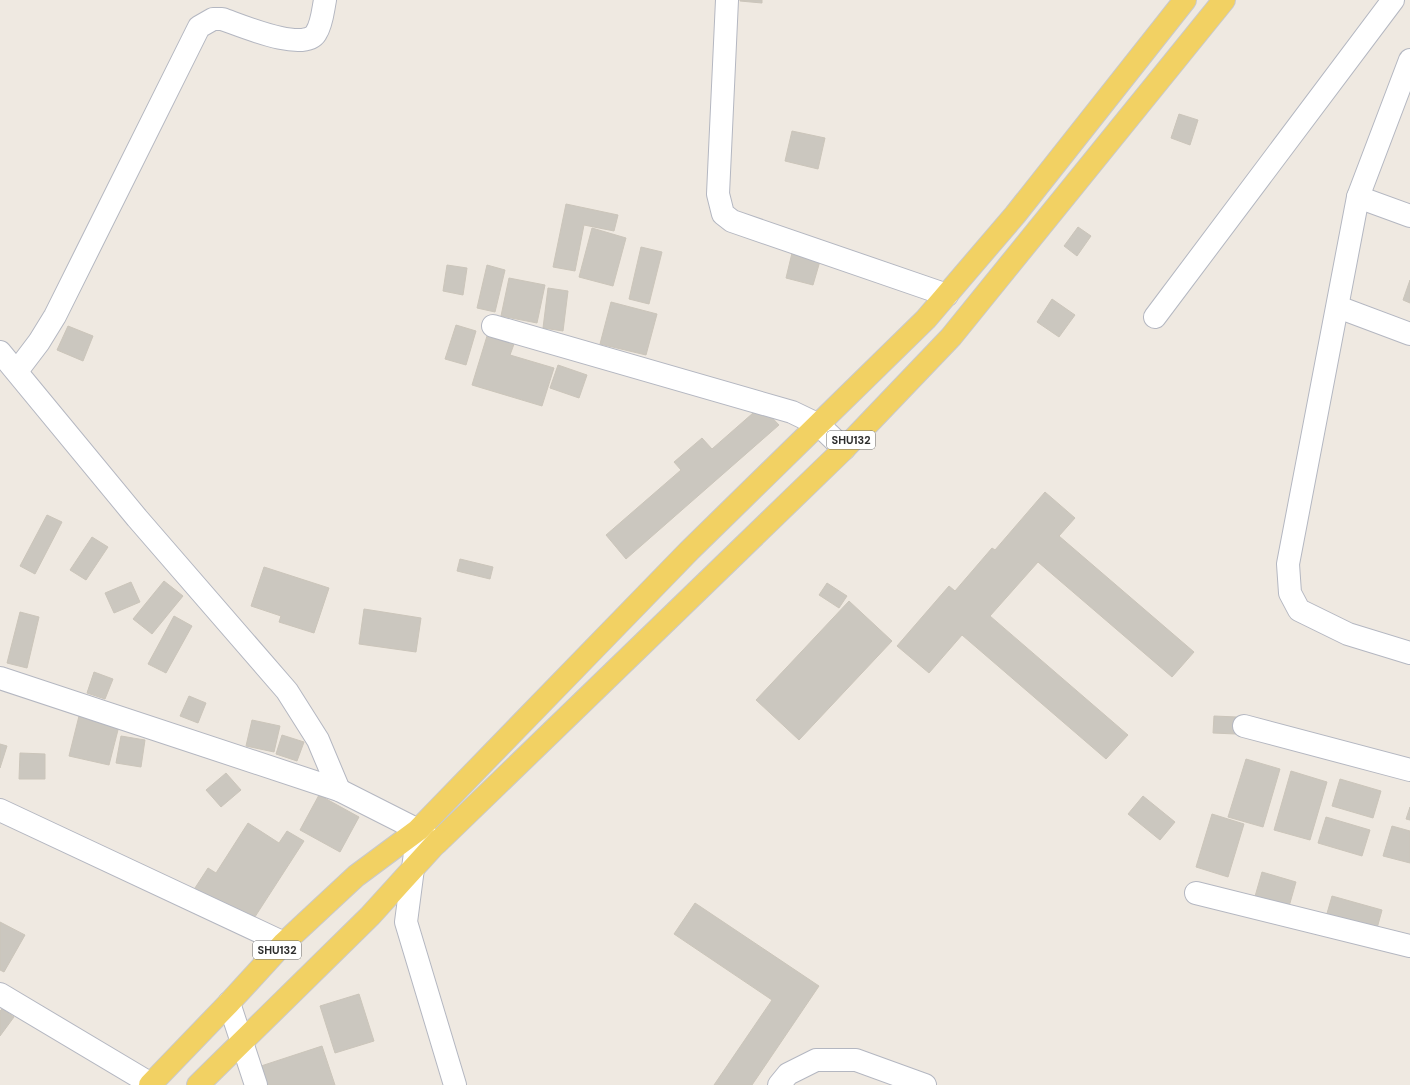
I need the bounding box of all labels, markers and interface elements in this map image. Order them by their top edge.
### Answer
road number: SHU132 [827,431,875,449]
road number: SHU132 [253,941,301,959]

